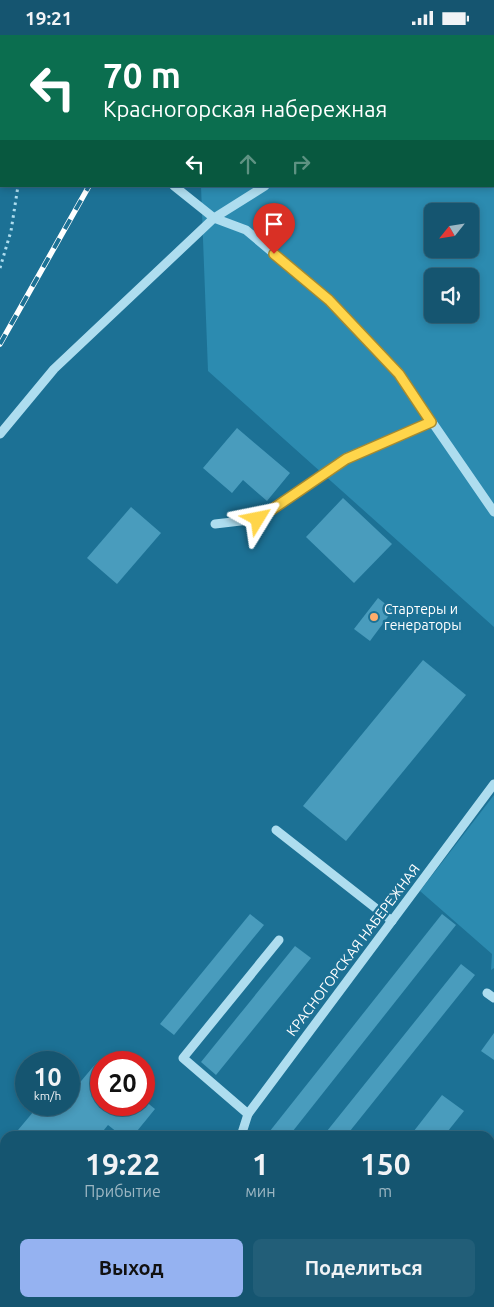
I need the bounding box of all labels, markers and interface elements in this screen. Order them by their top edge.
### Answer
text: 19:21 [25,7,73,29]
icon: left [20,55,85,120]
text: 70 m [103,55,181,95]
text: Краcногорская набережная [103,96,387,121]
icon: left [181,150,209,178]
icon: ahead [234,150,262,178]
icon: right [287,150,315,178]
pin [253,203,295,254]
north arrow [424,203,479,257]
map controls [424,203,479,323]
icon: arrive [260,210,288,238]
button: sound [424,268,479,323]
position arrow [231,492,283,544]
place label: Стартеры и генераторы [384,601,462,633]
marker: Стартеры и генераторы [368,611,380,623]
street label: КРАCНОГОРСКАЯ НАБЕРЕЖНАЯ [283,861,423,1039]
speed limit sign: 20 [90,1051,155,1116]
text: 10 [33,1063,62,1091]
text: km/h [34,1089,61,1102]
text: 19:22 [85,1147,160,1181]
text: 1 [252,1147,269,1181]
text: 150 [360,1147,411,1181]
text: Прибытие [84,1182,161,1200]
text: мин [245,1182,276,1200]
text: m [378,1182,392,1200]
button: Выход [20,1239,243,1297]
button: Поделиться [253,1239,475,1297]

